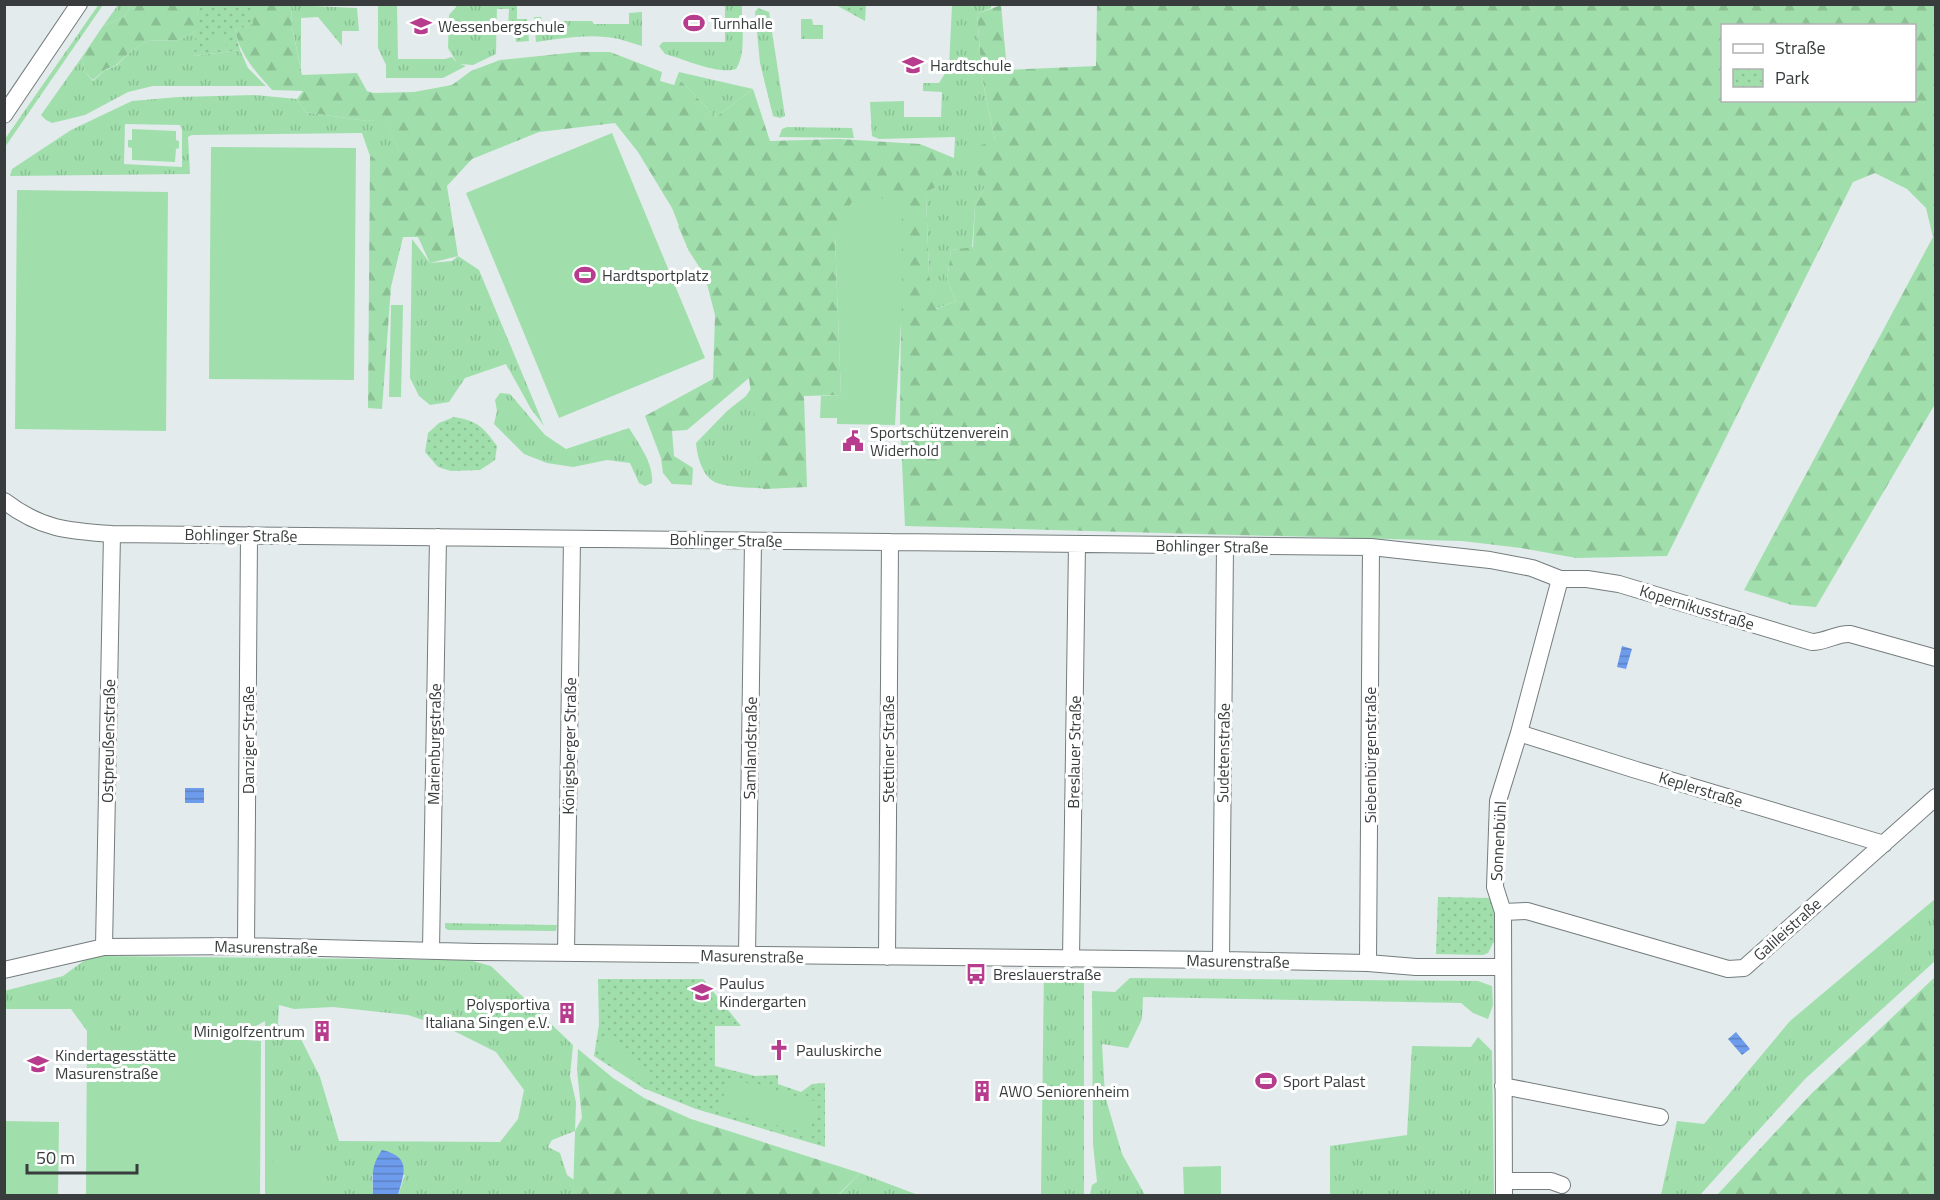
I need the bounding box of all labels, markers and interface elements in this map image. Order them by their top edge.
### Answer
sports icon: Turnhalle [682,11,706,35]
place label: Turnhalle [711,11,773,35]
school or university icon: Wessenbergschule [409,14,433,38]
place label: Wessenbergschule [438,14,565,38]
legend [1721,24,1916,102]
text: Straße [1775,34,1826,61]
school or university icon: Hardtschule [901,53,925,77]
place label: Hardtschule [930,53,1012,77]
text: Park [1775,64,1810,91]
sports icon: Hardtsportplatz [573,263,597,287]
place label: Hardtsportplatz [602,263,709,287]
place label: Sportschützenverein Widerhold [870,420,1009,462]
public building icon: Sportschützenverein Widerhold [841,429,865,453]
street label: Bohlinger Straße [184,522,298,548]
street label: Bohlinger Straße [669,527,783,553]
street label: Bohlinger Straße [1155,533,1269,559]
street label: Kopernikusstraße [1637,578,1757,636]
street label: Königsberger Straße [556,677,582,815]
street label: Ostpreußenstraße [95,679,121,803]
street label: Marienburgstraße [421,683,447,805]
street label: Danziger Straße [236,686,260,794]
street label: Siebenbürgenstraße [1358,687,1382,823]
street label: Stettiner Straße [876,695,900,803]
street label: Breslauer Straße [1061,695,1087,809]
street label: Samlandstraße [737,696,763,800]
street label: Sudetenstraße [1210,703,1236,803]
street label: Keplerstraße [1656,765,1746,813]
street label: Sonnenbühl [1484,800,1512,882]
street label: Galileistraße [1748,892,1826,966]
street label: Masurenstraße [214,934,318,960]
street label: Masurenstraße [700,943,804,969]
street label: Masurenstraße [1186,948,1290,974]
bus stop icon: Breslauerstraße [964,962,988,986]
place label: Breslauerstraße [993,962,1101,986]
place label: Paulus Kindergarten [719,971,806,1013]
school or university icon: Paulus Kindergarten [690,980,714,1004]
place label: Polysportiva Italiana Singen e.V. [425,992,550,1034]
building icon: Polysportiva Italiana Singen e.V. [555,1001,579,1025]
place label: Minigolfzentrum [193,1019,305,1043]
building icon: Minigolfzentrum [310,1019,334,1043]
church icon: Pauluskirche [767,1038,791,1062]
place label: Pauluskirche [796,1038,882,1062]
place label: Kindertagesstätte Masurenstraße [55,1043,176,1085]
school or university icon: Kindertagesstätte Masurenstraße [26,1052,50,1076]
sports icon: Sport Palast [1254,1069,1278,1093]
place label: Sport Palast [1283,1069,1366,1093]
building icon: AWO Seniorenheim [970,1079,994,1103]
place label: AWO Seniorenheim [999,1079,1129,1103]
scale bar [27,1137,136,1175]
text: 50 m [36,1144,75,1171]

